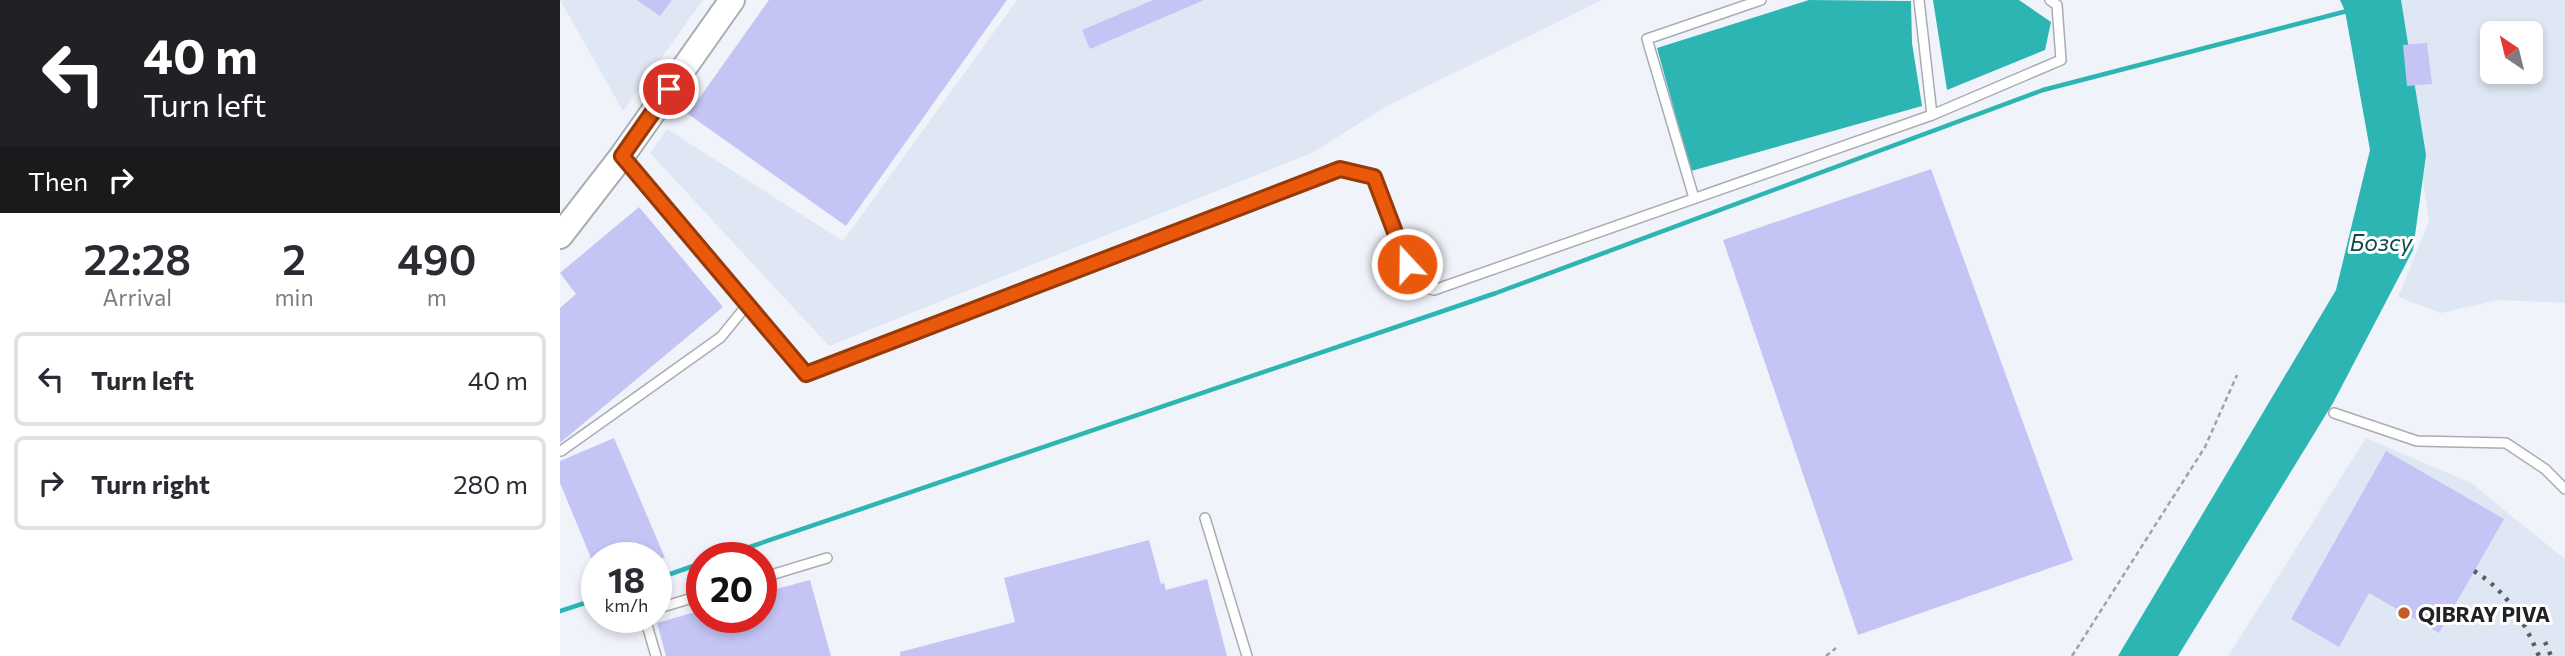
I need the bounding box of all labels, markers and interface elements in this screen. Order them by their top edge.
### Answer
north arrow [2480,21,2543,84]
map controls [2480,21,2543,84]
text: 40 m [143,24,258,84]
icon: left [28,28,119,119]
pin [639,59,699,119]
icon: arrive [650,70,688,108]
text: Turn left [143,84,267,124]
icon: right [102,161,140,199]
text: Then [28,165,88,196]
position arrow [1370,227,1444,301]
water label: Бозсу [2350,228,2413,256]
text: 22:28 [84,232,191,284]
text: 2 [282,232,306,284]
text: 490 [397,232,476,284]
text: Arrival [102,283,172,311]
text: min [275,283,314,311]
text: m [427,283,447,311]
icon: left [32,360,70,398]
text: Turn left [91,364,194,395]
text: 40 m [468,364,528,395]
icon: right [32,464,70,502]
text: Turn right [91,468,210,499]
text: 280 m [453,468,528,499]
speed limit sign: 20 [686,542,777,633]
text: 18 [608,557,645,600]
text: km/h [605,594,648,616]
place label: QIBRAY PIVA [2418,601,2550,626]
marker: QIBRAY PIVA [2396,605,2412,621]

